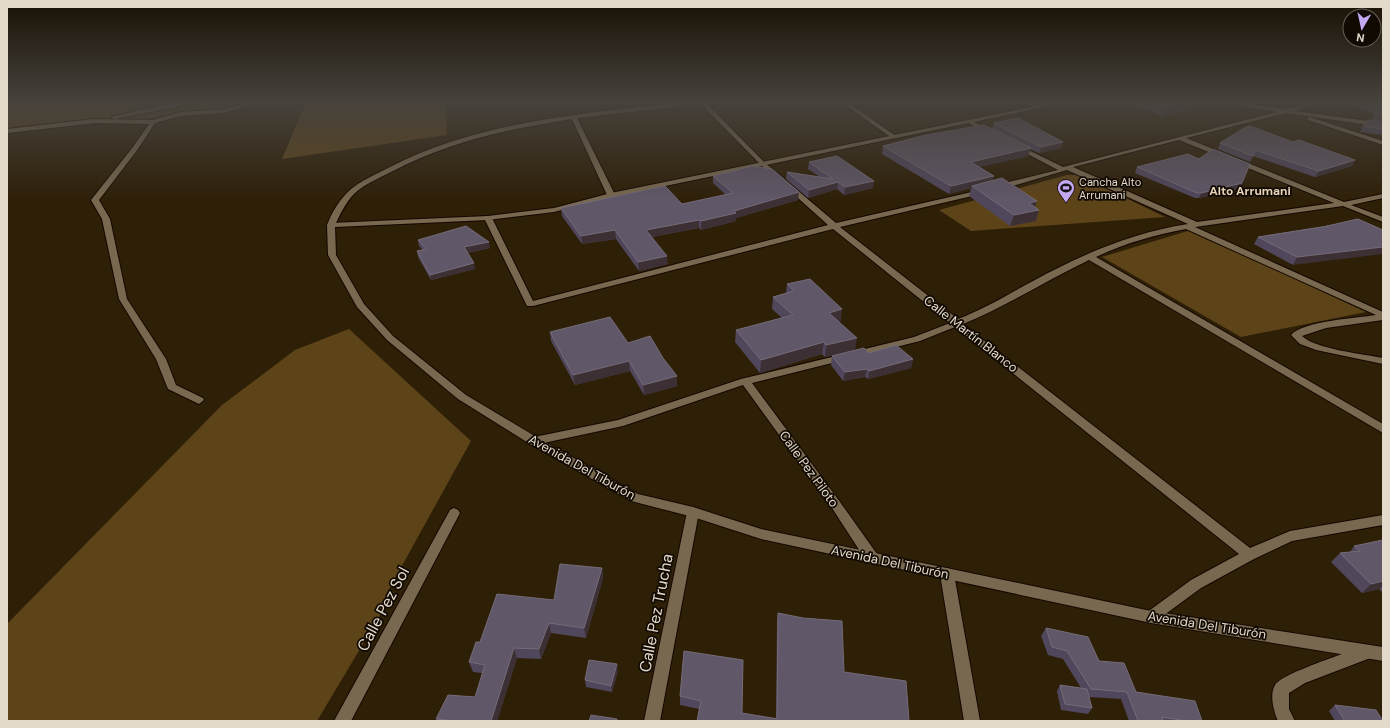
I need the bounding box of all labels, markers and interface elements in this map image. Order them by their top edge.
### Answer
north arrow [1342,8,1382,48]
text: N [1355,30,1365,45]
place label: Cancha Alto Arrumani [1079,175,1141,202]
sports icon: Cancha Alto Arrumani [1056,178,1076,203]
district label: Alto Arrumani [1209,183,1291,199]
street label: Calle Martín Blanco [920,292,1022,376]
street label: Calle Pez Piloto [775,427,843,511]
street label: Avenida Del Tiburón [526,431,638,503]
street label: Avenida Del Tiburón [830,541,950,583]
street label: Calle Pez Trucha [634,552,678,674]
street label: Calle Pez Sol [352,563,414,655]
street label: Avenida Del Tiburón [1147,607,1267,643]

